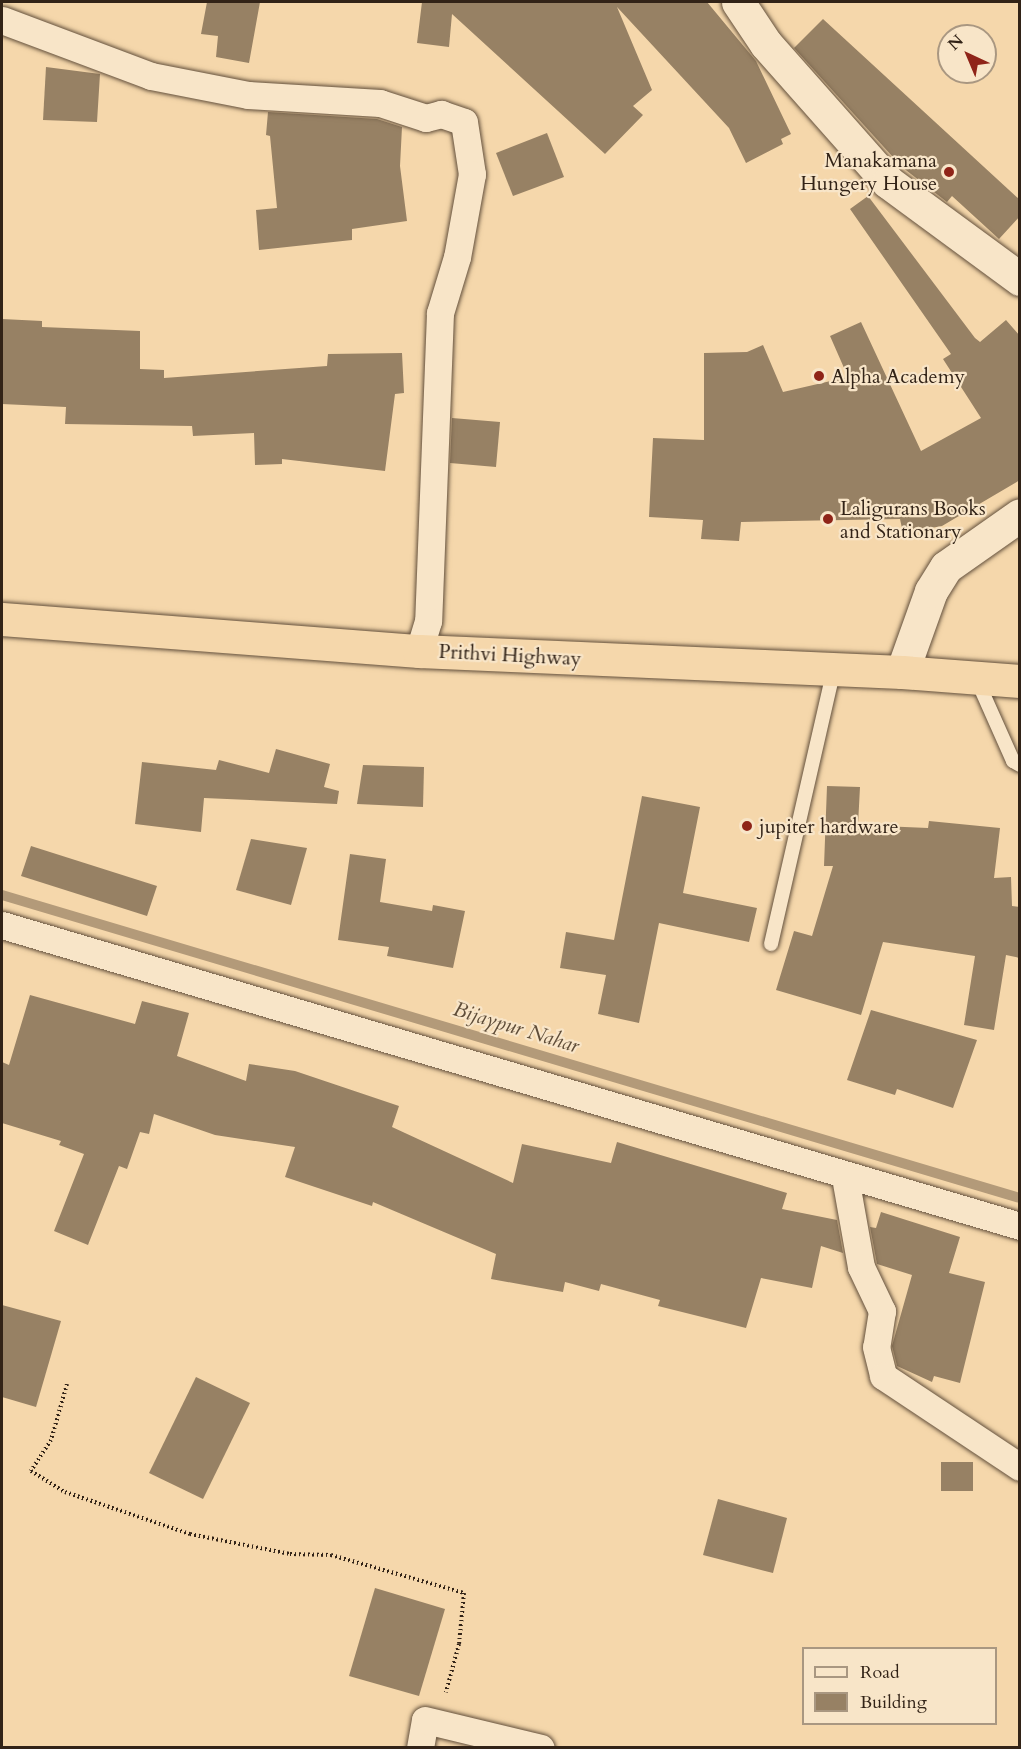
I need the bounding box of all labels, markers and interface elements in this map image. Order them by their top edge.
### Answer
north arrow [937,24,997,84]
text: N [943,30,969,55]
place label: Manakamana Hungery House [800,148,937,195]
marker: Manakamana Hungery House [942,165,956,179]
place label: Alpha Academy [831,364,965,388]
marker: Alpha Academy [812,369,826,383]
place label: Laligurans Books and Stationary [840,496,986,543]
marker: Laligurans Books and Stationary [821,512,835,526]
street label: Prithvi Highway [438,639,582,671]
place label: jupiter hardware [759,814,899,838]
marker: jupiter hardware [740,819,754,833]
water label: Bijaypur Nahar [450,997,582,1059]
legend [802,1647,997,1725]
text: Road [860,1660,900,1685]
text: Building [860,1690,927,1715]

